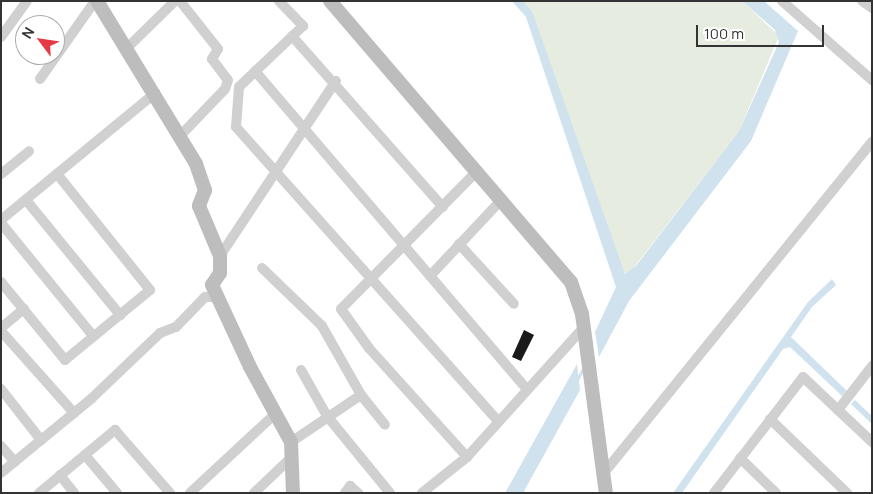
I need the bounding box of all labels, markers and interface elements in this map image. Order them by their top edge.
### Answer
north arrow [15,15,65,65]
scale bar [698,15,826,47]
text: N [17,23,38,42]
text: 100 m [704,23,744,44]

